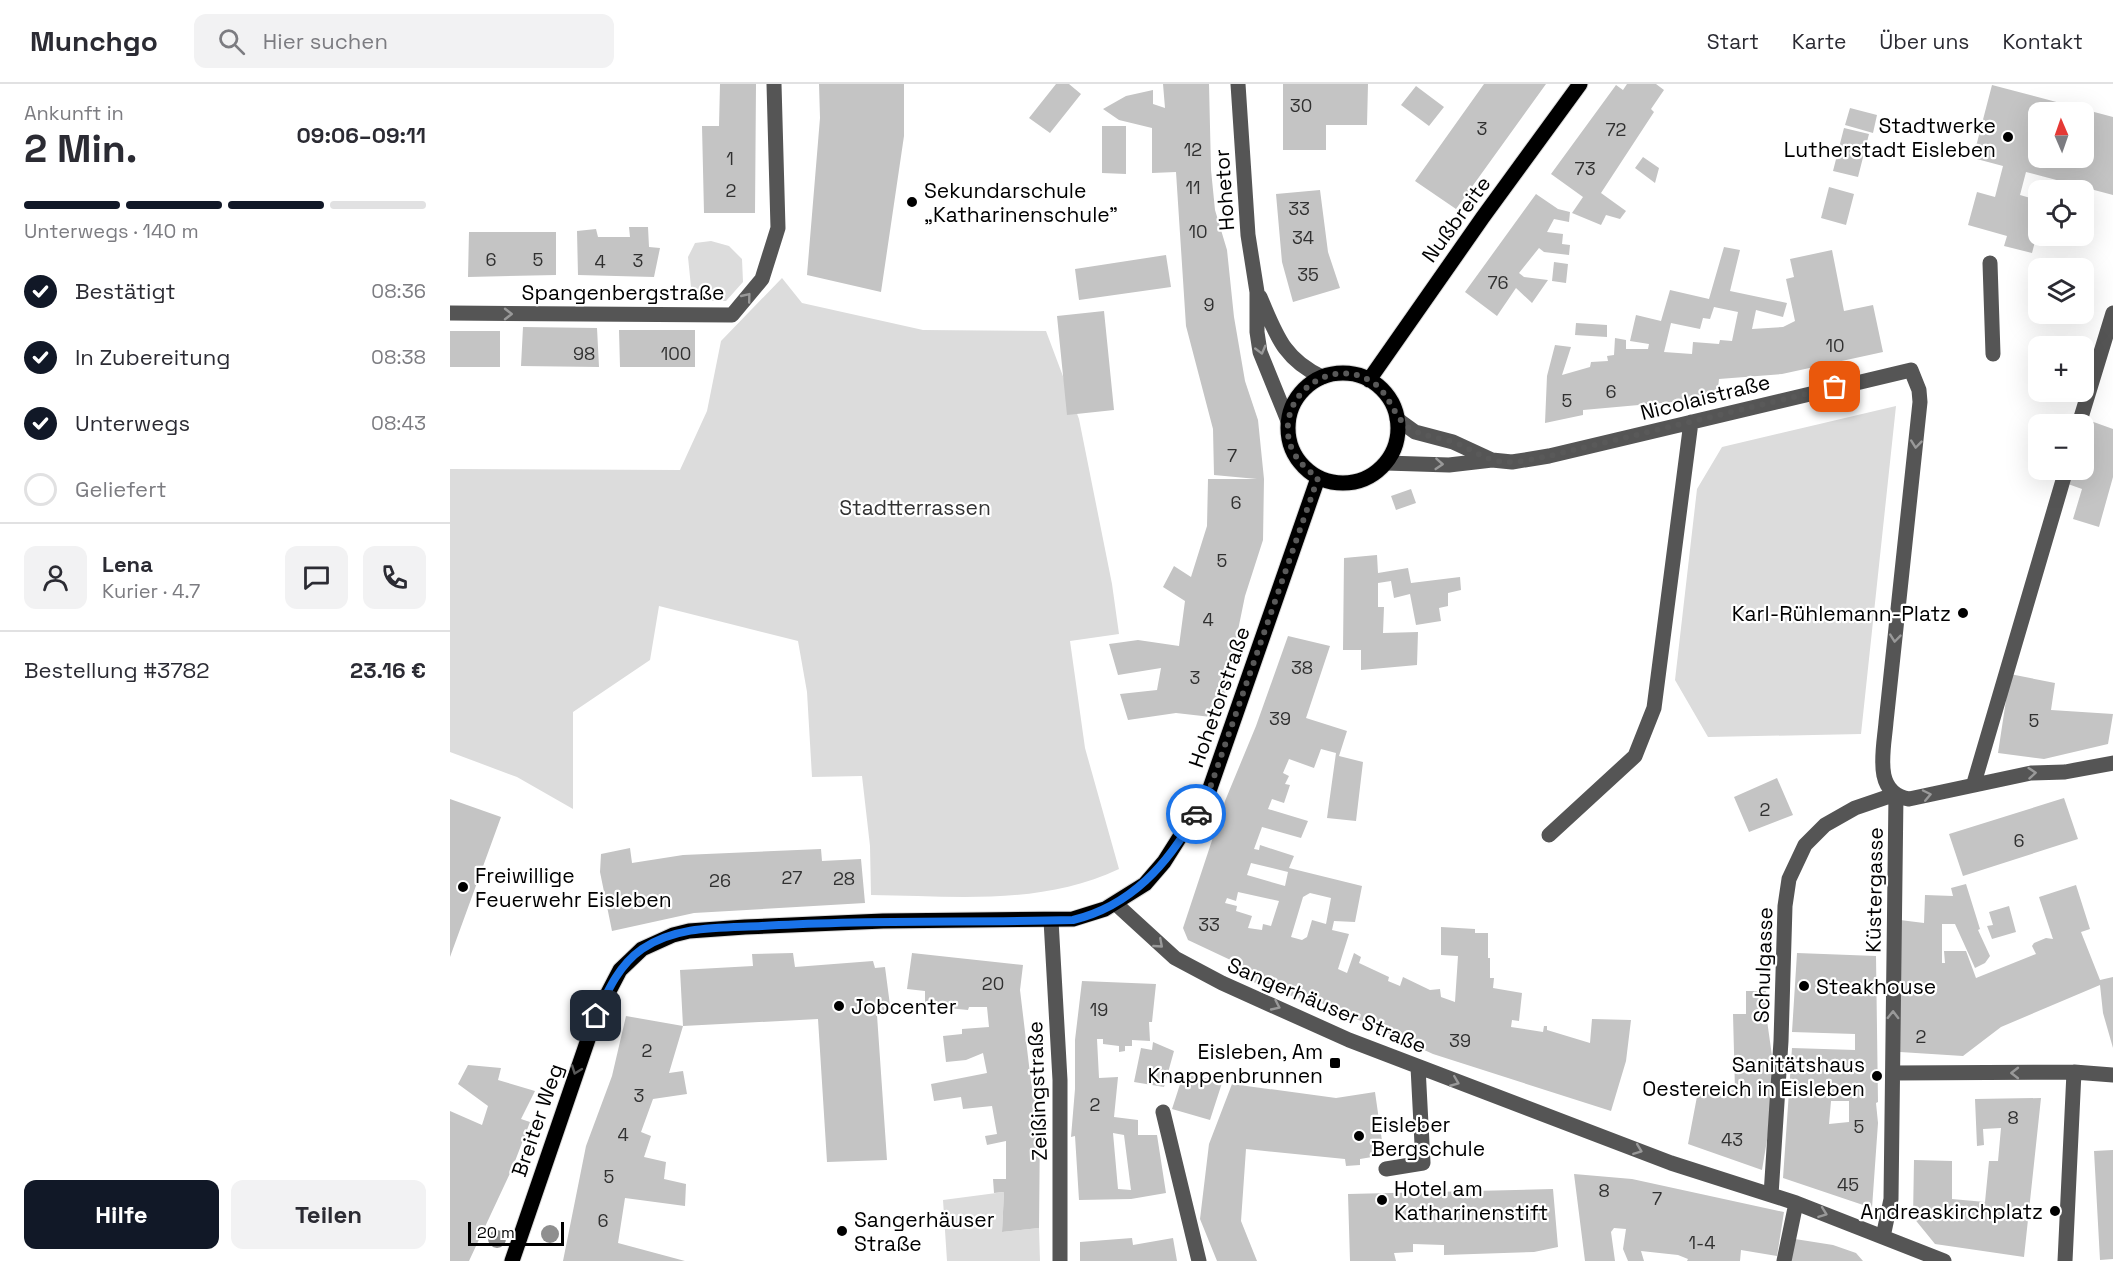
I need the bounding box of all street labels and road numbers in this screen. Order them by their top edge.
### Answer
street label: Hohetor [1208,148,1240,232]
street label: Nußbreite [1416,170,1496,268]
street label: Spangenbergstraße [522,279,724,306]
street label: Nicolaistraße [1637,368,1773,426]
street label: Hohetorstraße [1182,623,1256,771]
street label: Küstergasse [1859,827,1889,953]
street label: Schulgasse [1747,906,1779,1024]
street label: Sangerhäuser Straße [1223,951,1431,1059]
street label: Zeißingstraße [1021,1021,1053,1161]
street label: Breiter Weg [505,1060,569,1180]

